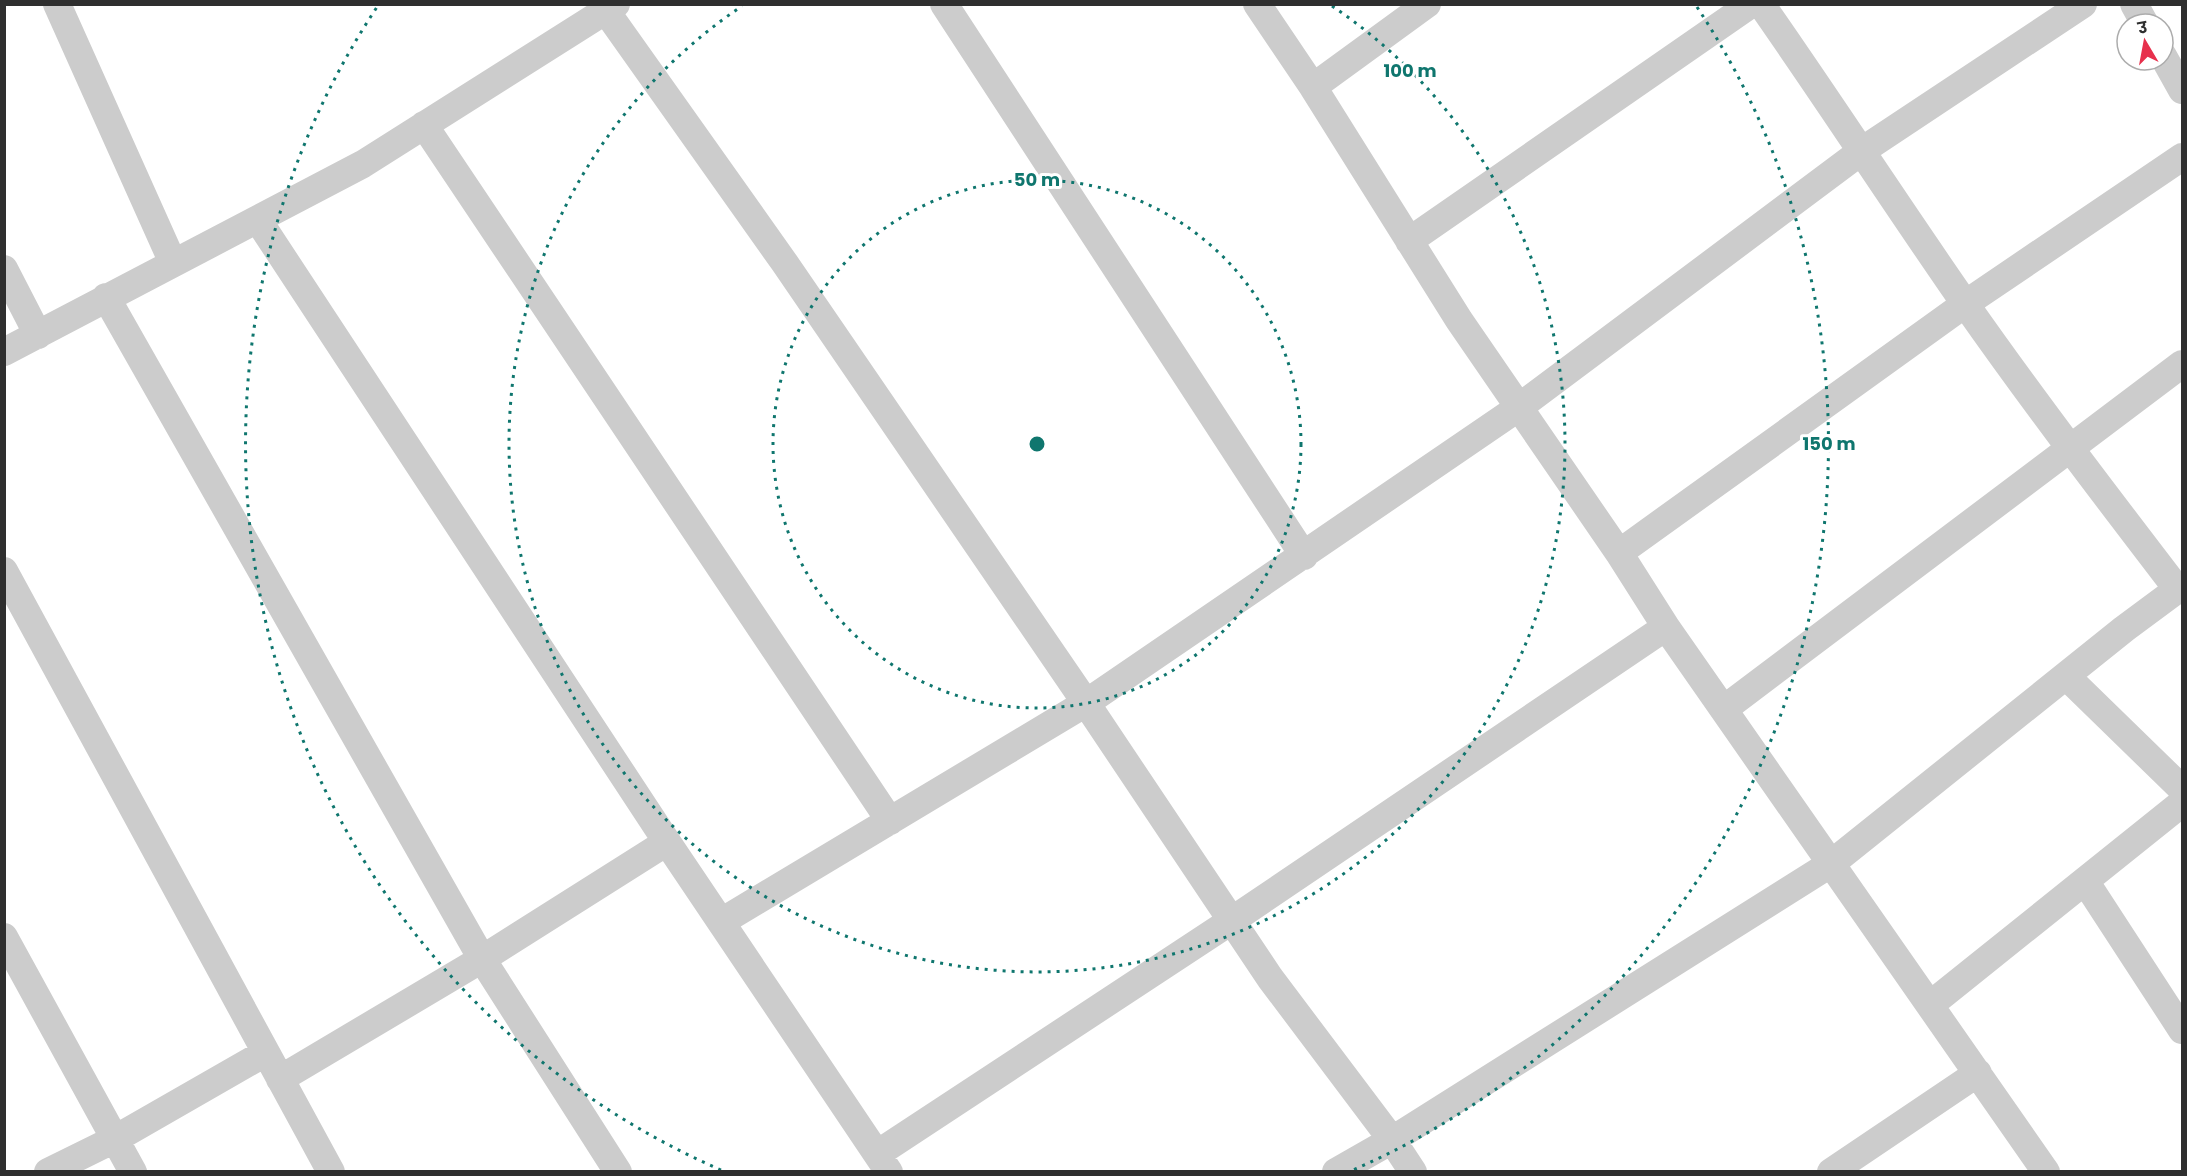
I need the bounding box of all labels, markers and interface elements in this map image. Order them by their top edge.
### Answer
north arrow [2115,12,2175,72]
text: उ [2135,15,2150,40]
text: 100 m [1383,58,1437,83]
text: 50 m [1014,167,1060,192]
text: 150 m [1802,431,1856,456]
centre of rings [1027,434,1047,454]

